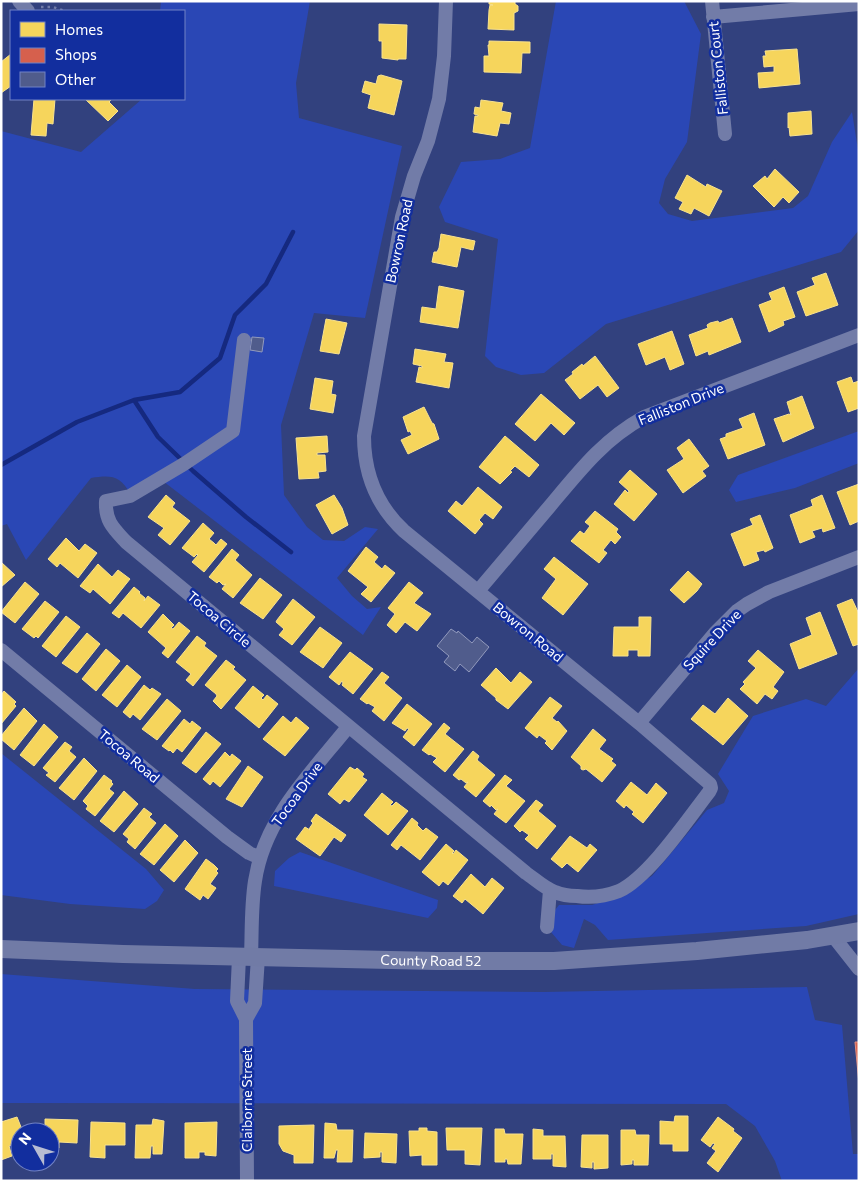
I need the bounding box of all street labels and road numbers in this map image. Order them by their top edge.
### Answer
street label: Falliston Court [704,20,731,116]
street label: Bowron Road [381,197,416,284]
street label: Falliston Drive [636,379,726,428]
street label: Tocoa Circle [184,587,255,650]
street label: Bowron Road [490,598,567,665]
street label: Squire Drive [679,606,744,674]
street label: Tocoa Road [95,725,163,786]
street label: Tocoa Drive [268,758,326,829]
street label: County Road 52 [380,951,481,969]
street label: Claiborne Street [238,1048,255,1152]

